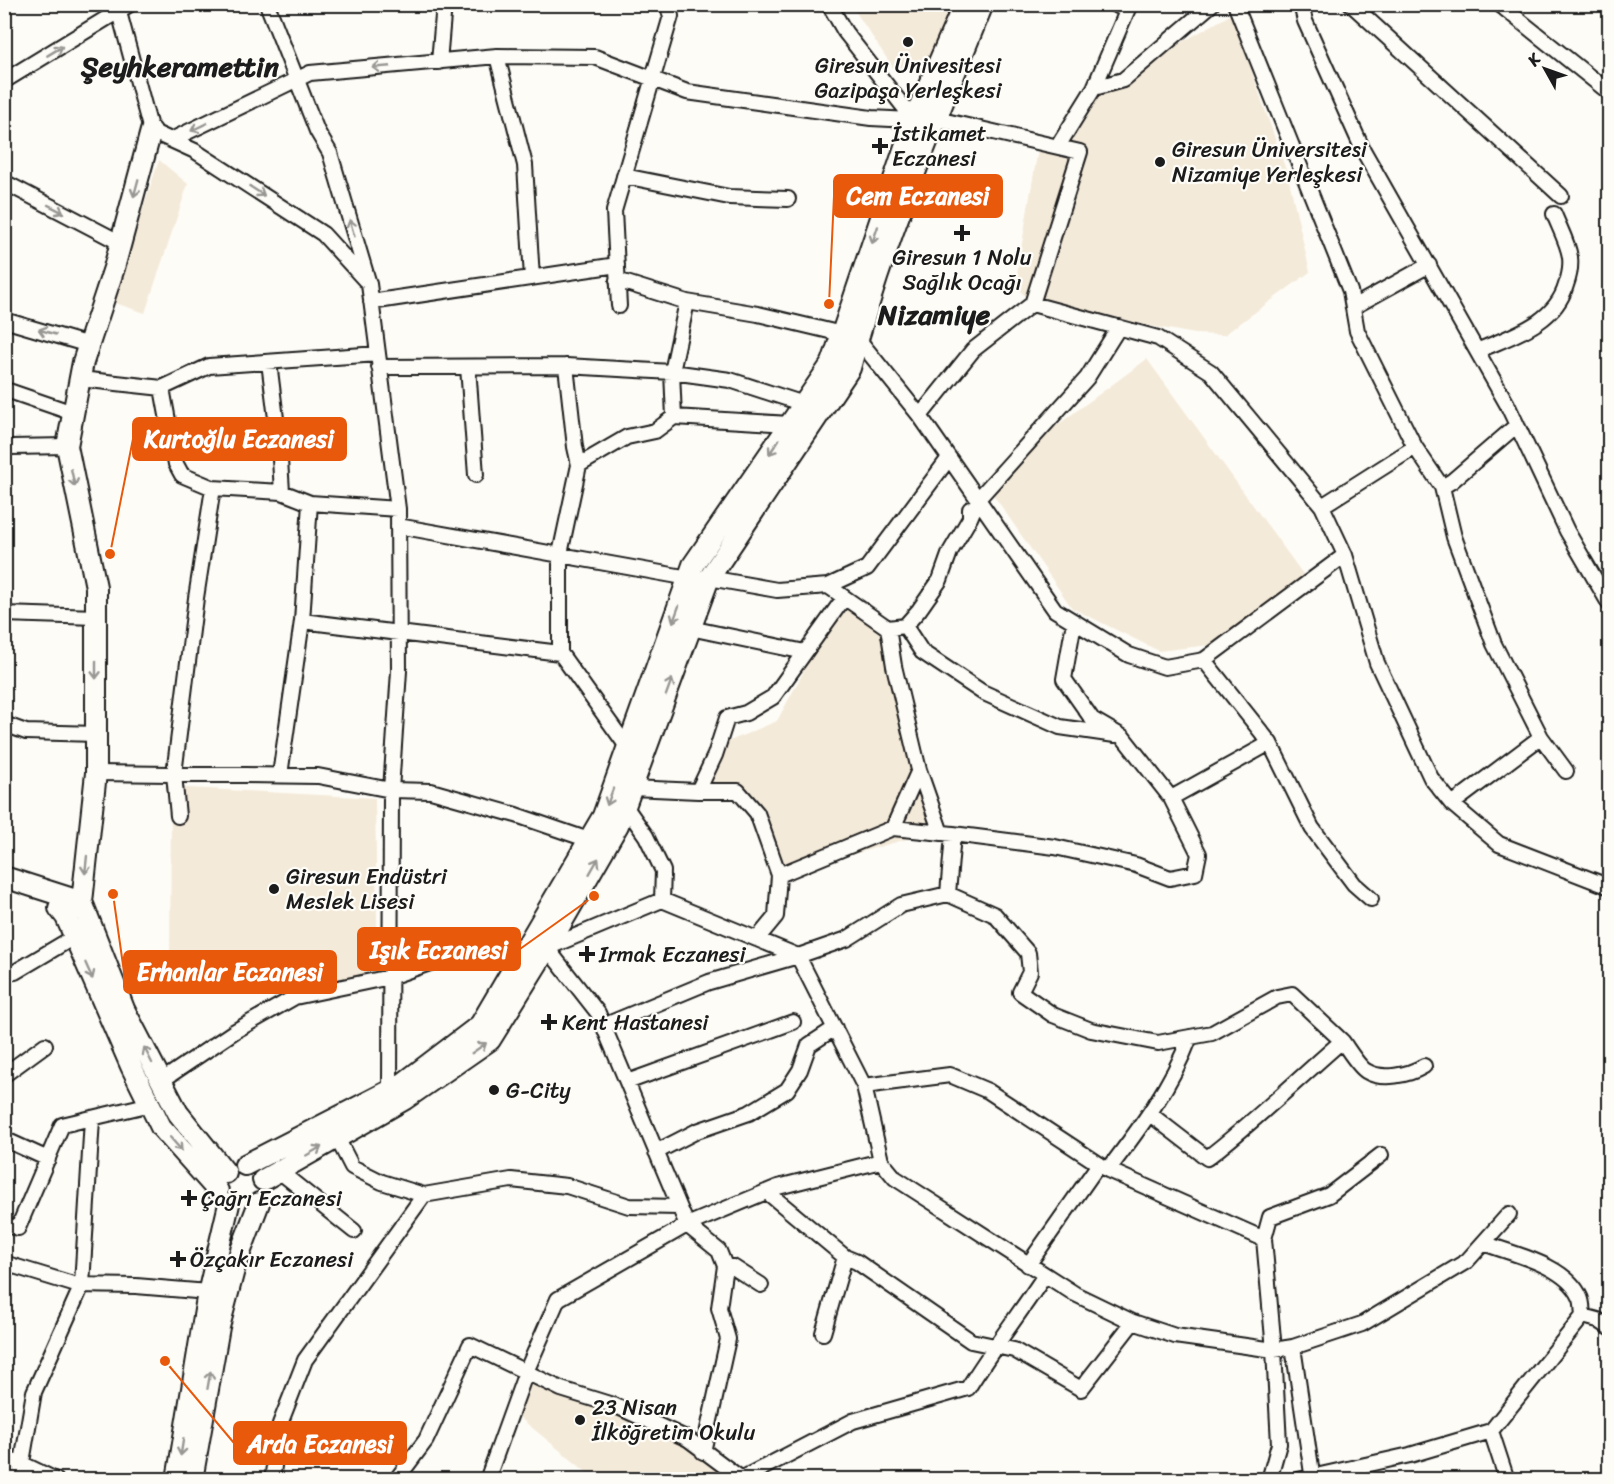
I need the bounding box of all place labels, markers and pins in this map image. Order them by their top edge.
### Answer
marker: Giresun Ünivesitesi Gazipaşa Yerleşkesi [901,35,915,49]
place label: Giresun Ünivesitesi Gazipaşa Yerleşkesi [814,46,1002,110]
place label: İstikamet Eczanesi [891,114,987,178]
place label: Giresun Üniversitesi Nizamiye Yerleşkesi [1172,130,1368,194]
marker: İstikamet Eczanesi [873,139,887,153]
marker: Giresun Üniversitesi Nizamiye Yerleşkesi [1153,155,1167,169]
callout: Cem Eczanesi [834,175,1002,217]
marker: Giresun 1 Nolu Sağlık Ocağı [953,224,971,242]
place label: Giresun 1 Nolu Sağlık Ocağı [892,238,1032,302]
callout: Kurtoğlu Eczanesi [133,418,346,460]
place label: Giresun Endüstri Meslek Lisesi [286,857,448,921]
marker: Giresun Endüstri Meslek Lisesi [267,882,281,896]
callout: Işık Eczanesi [358,928,520,970]
place label: Irmak Eczanesi [598,935,746,974]
marker: Irmak Eczanesi [580,947,594,961]
callout: Erhanlar Eczanesi [124,951,336,993]
place label: Kent Hastanesi [562,1003,709,1042]
marker: Kent Hastanesi [540,1013,558,1031]
place label: G-City [506,1071,571,1110]
marker: G-City [487,1083,501,1097]
place label: Çağrı Eczanesi [201,1179,343,1218]
marker: Çağrı Eczanesi [182,1191,196,1205]
place label: Özçakır Eczanesi [190,1240,354,1279]
marker: Özçakır Eczanesi [171,1252,185,1266]
place label: 23 Nisan İlköğretim Okulu [591,1388,756,1452]
marker: 23 Nisan İlköğretim Okulu [573,1413,587,1427]
callout: Arda Eczanesi [234,1422,406,1464]

